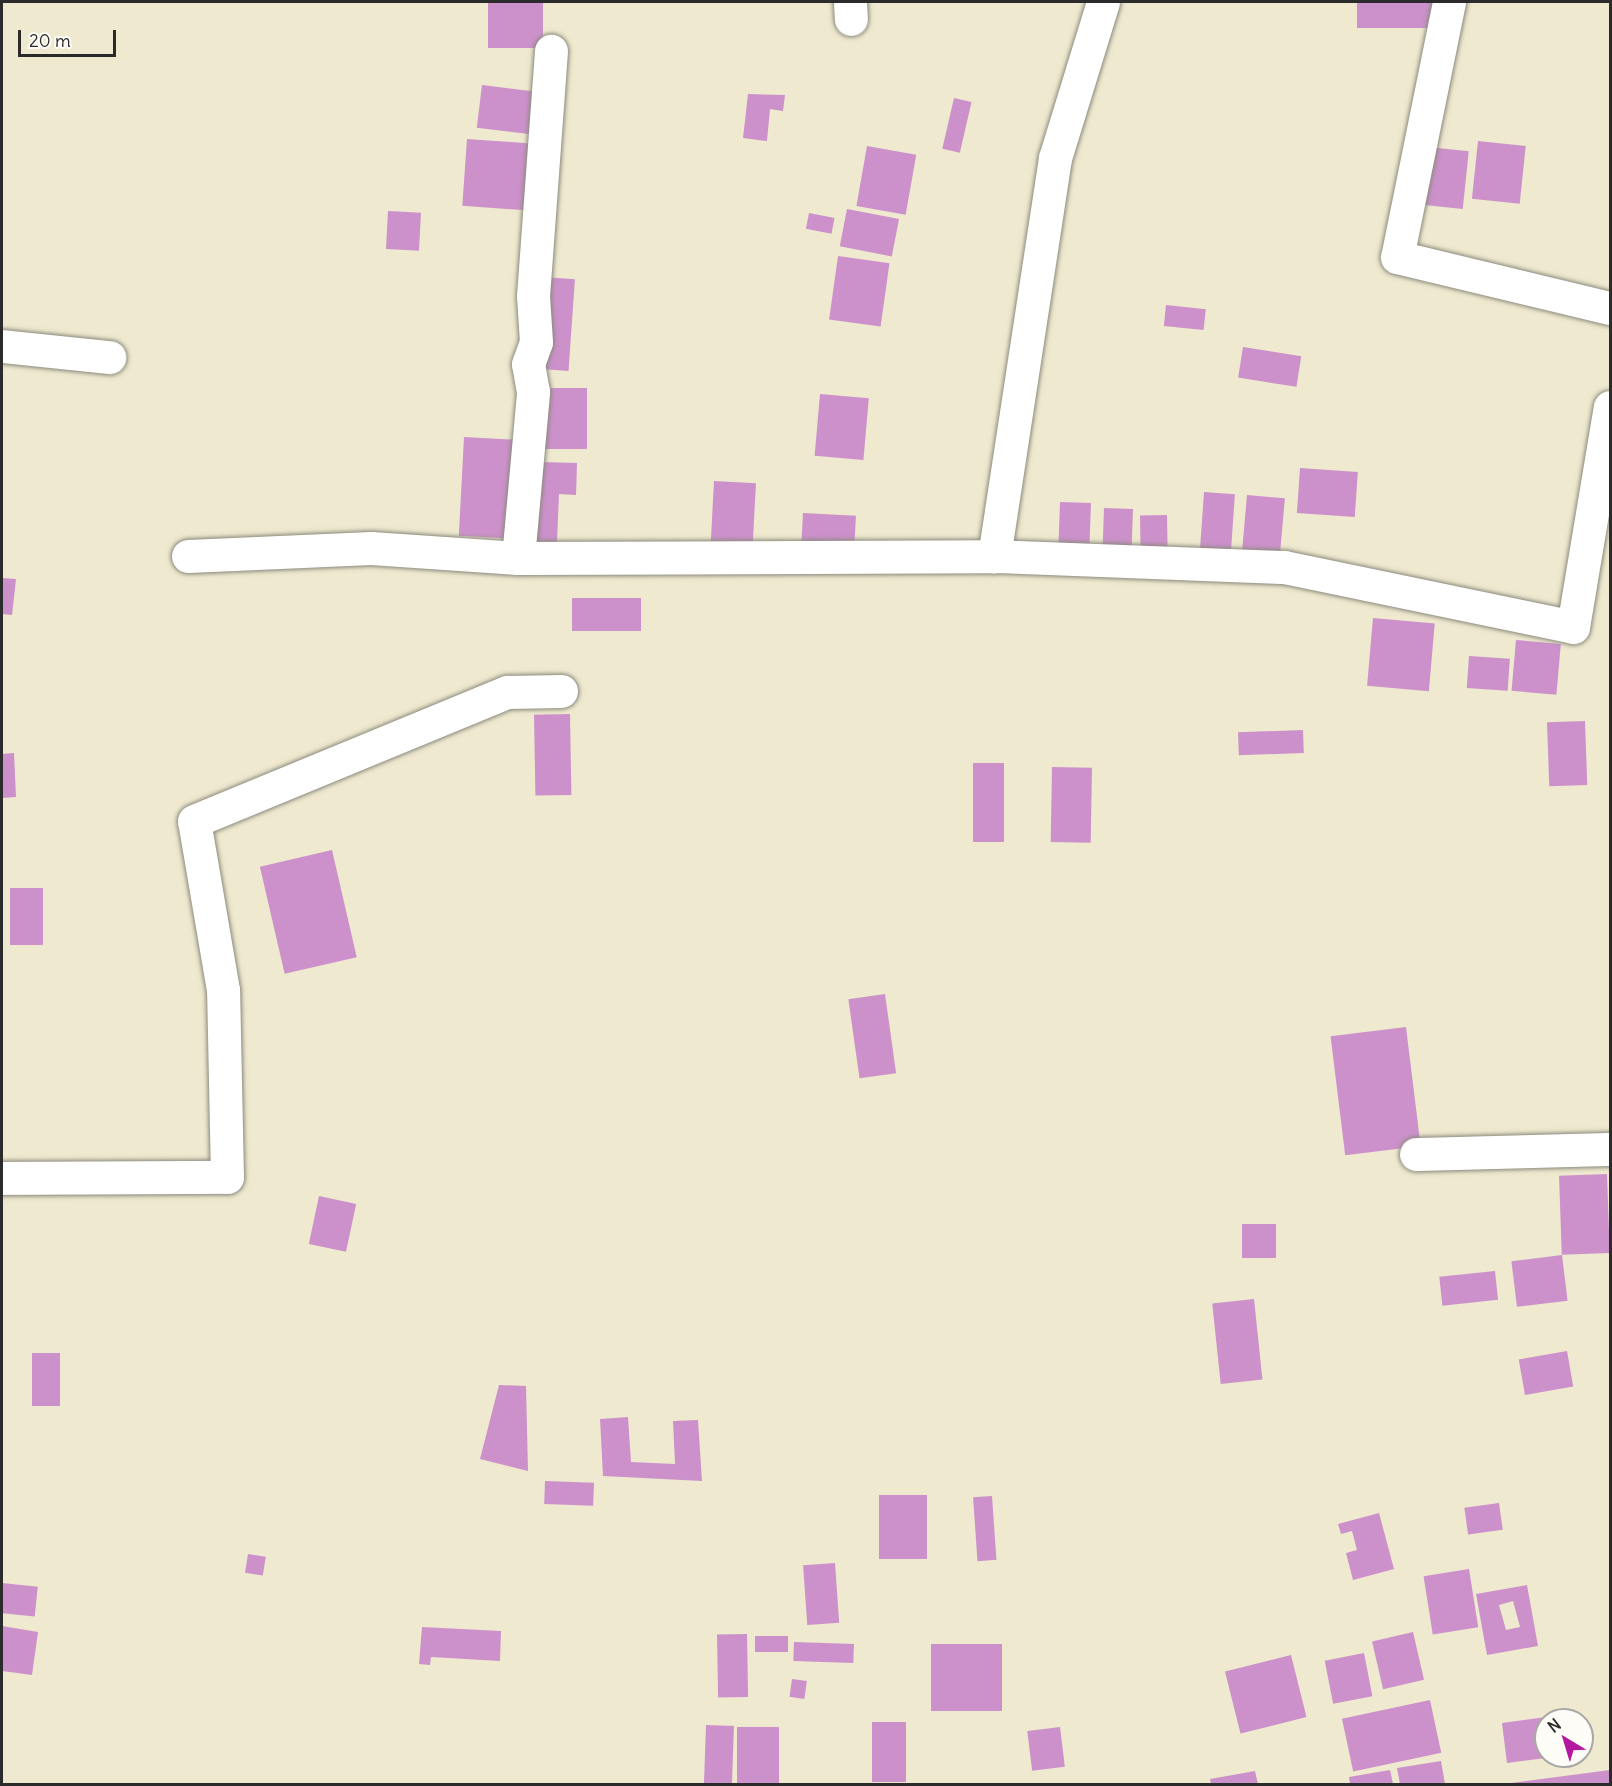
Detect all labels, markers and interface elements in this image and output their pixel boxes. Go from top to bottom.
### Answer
scale bar [21,18,118,56]
text: 20 m [29,29,71,52]
north arrow [1534,1708,1594,1768]
text: N [1544,1714,1565,1737]

